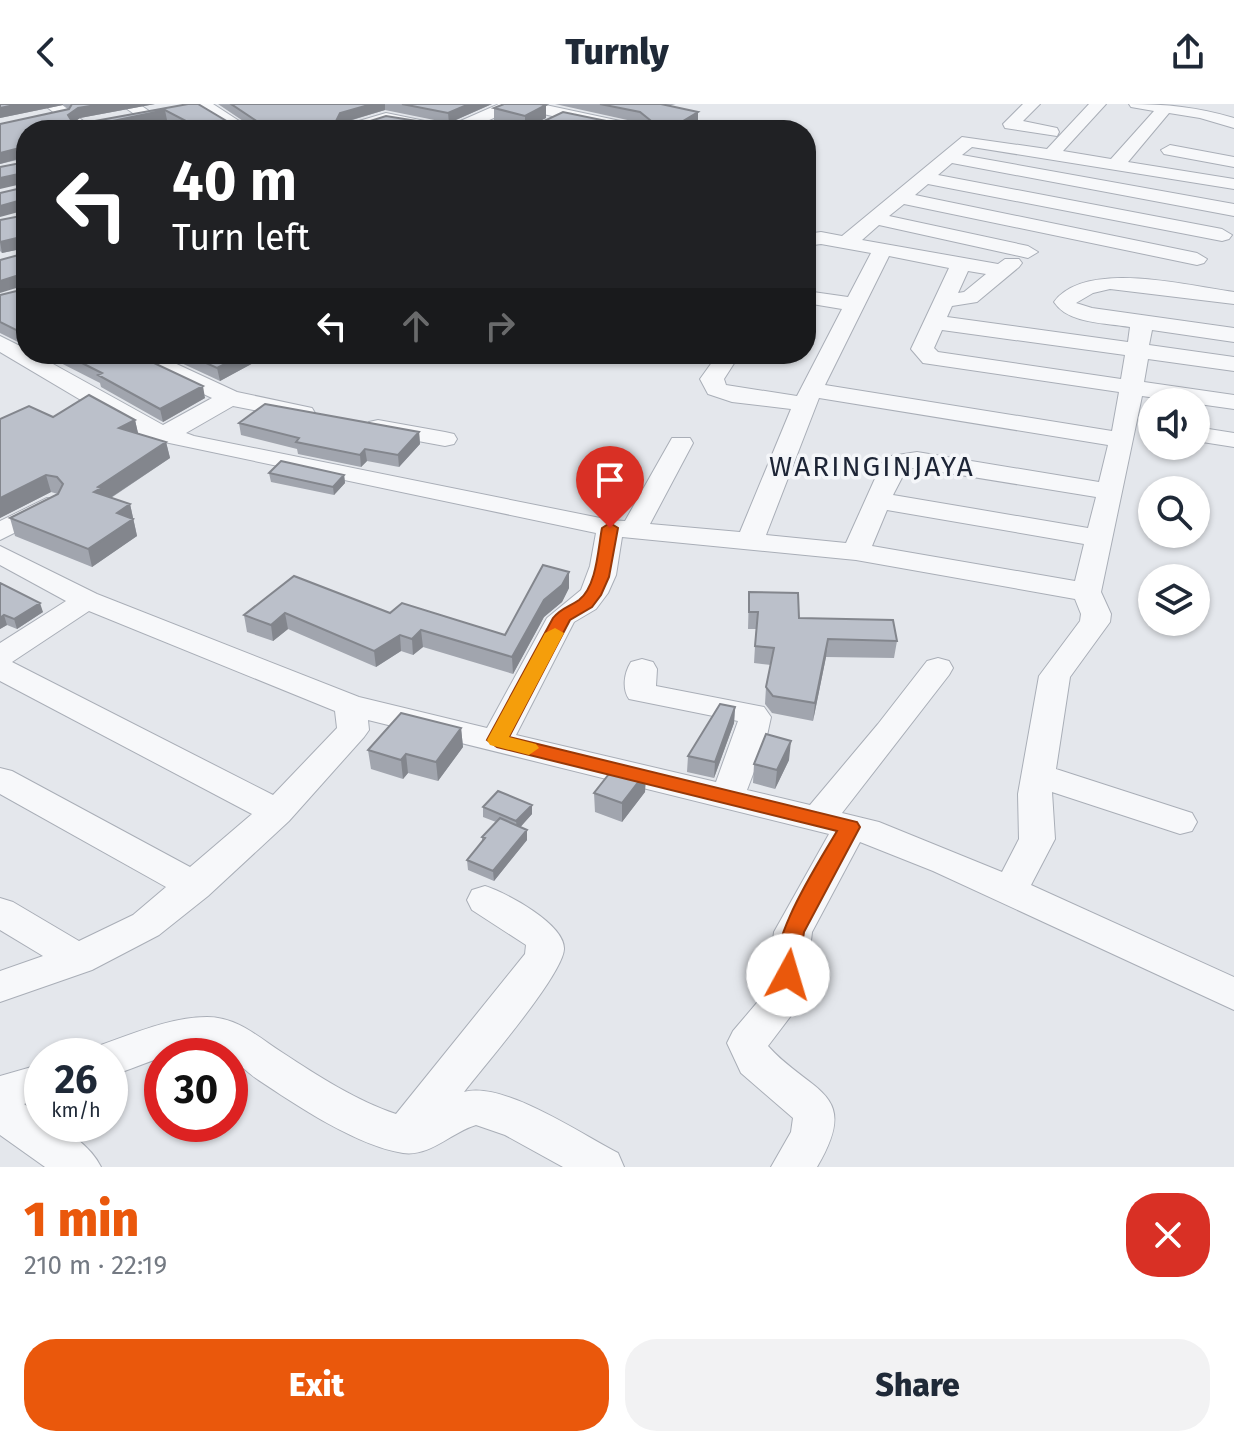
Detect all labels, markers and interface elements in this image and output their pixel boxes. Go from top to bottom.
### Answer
icon: back [24,30,68,74]
text: Turnly [565,30,669,74]
icon: share [1166,30,1210,74]
text: 40 m [172,148,297,215]
icon: left [40,152,144,256]
text: Turn left [172,216,310,260]
icon: left [310,304,354,348]
icon: ahead [394,304,438,348]
icon: right [478,304,522,348]
map controls [1138,388,1210,636]
button: sound [1138,388,1210,460]
pin [576,446,644,528]
district label: WARINGINJAYA [769,450,975,483]
icon: arrive [588,458,632,502]
button: search [1138,476,1210,548]
button: layers [1138,564,1210,636]
position arrow [746,933,830,1017]
speed limit sign: 30 [144,1038,248,1142]
text: 26 [54,1056,98,1104]
text: km/h [51,1098,101,1122]
text: 1 min [24,1191,139,1249]
button: close [1126,1193,1210,1277]
text: 210 m · 22:19 [24,1250,167,1281]
button: Exit [24,1339,609,1431]
button: Share [625,1339,1210,1431]

